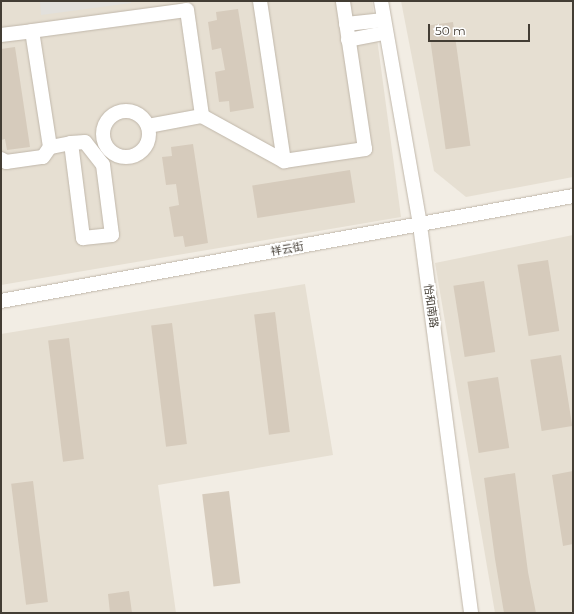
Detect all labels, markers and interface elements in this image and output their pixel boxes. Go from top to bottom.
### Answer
scale bar [430,16,532,42]
text: 50 m [435,23,466,38]
street label: 祥云街 [270,240,304,258]
street label: 怡和南路 [421,283,441,329]

